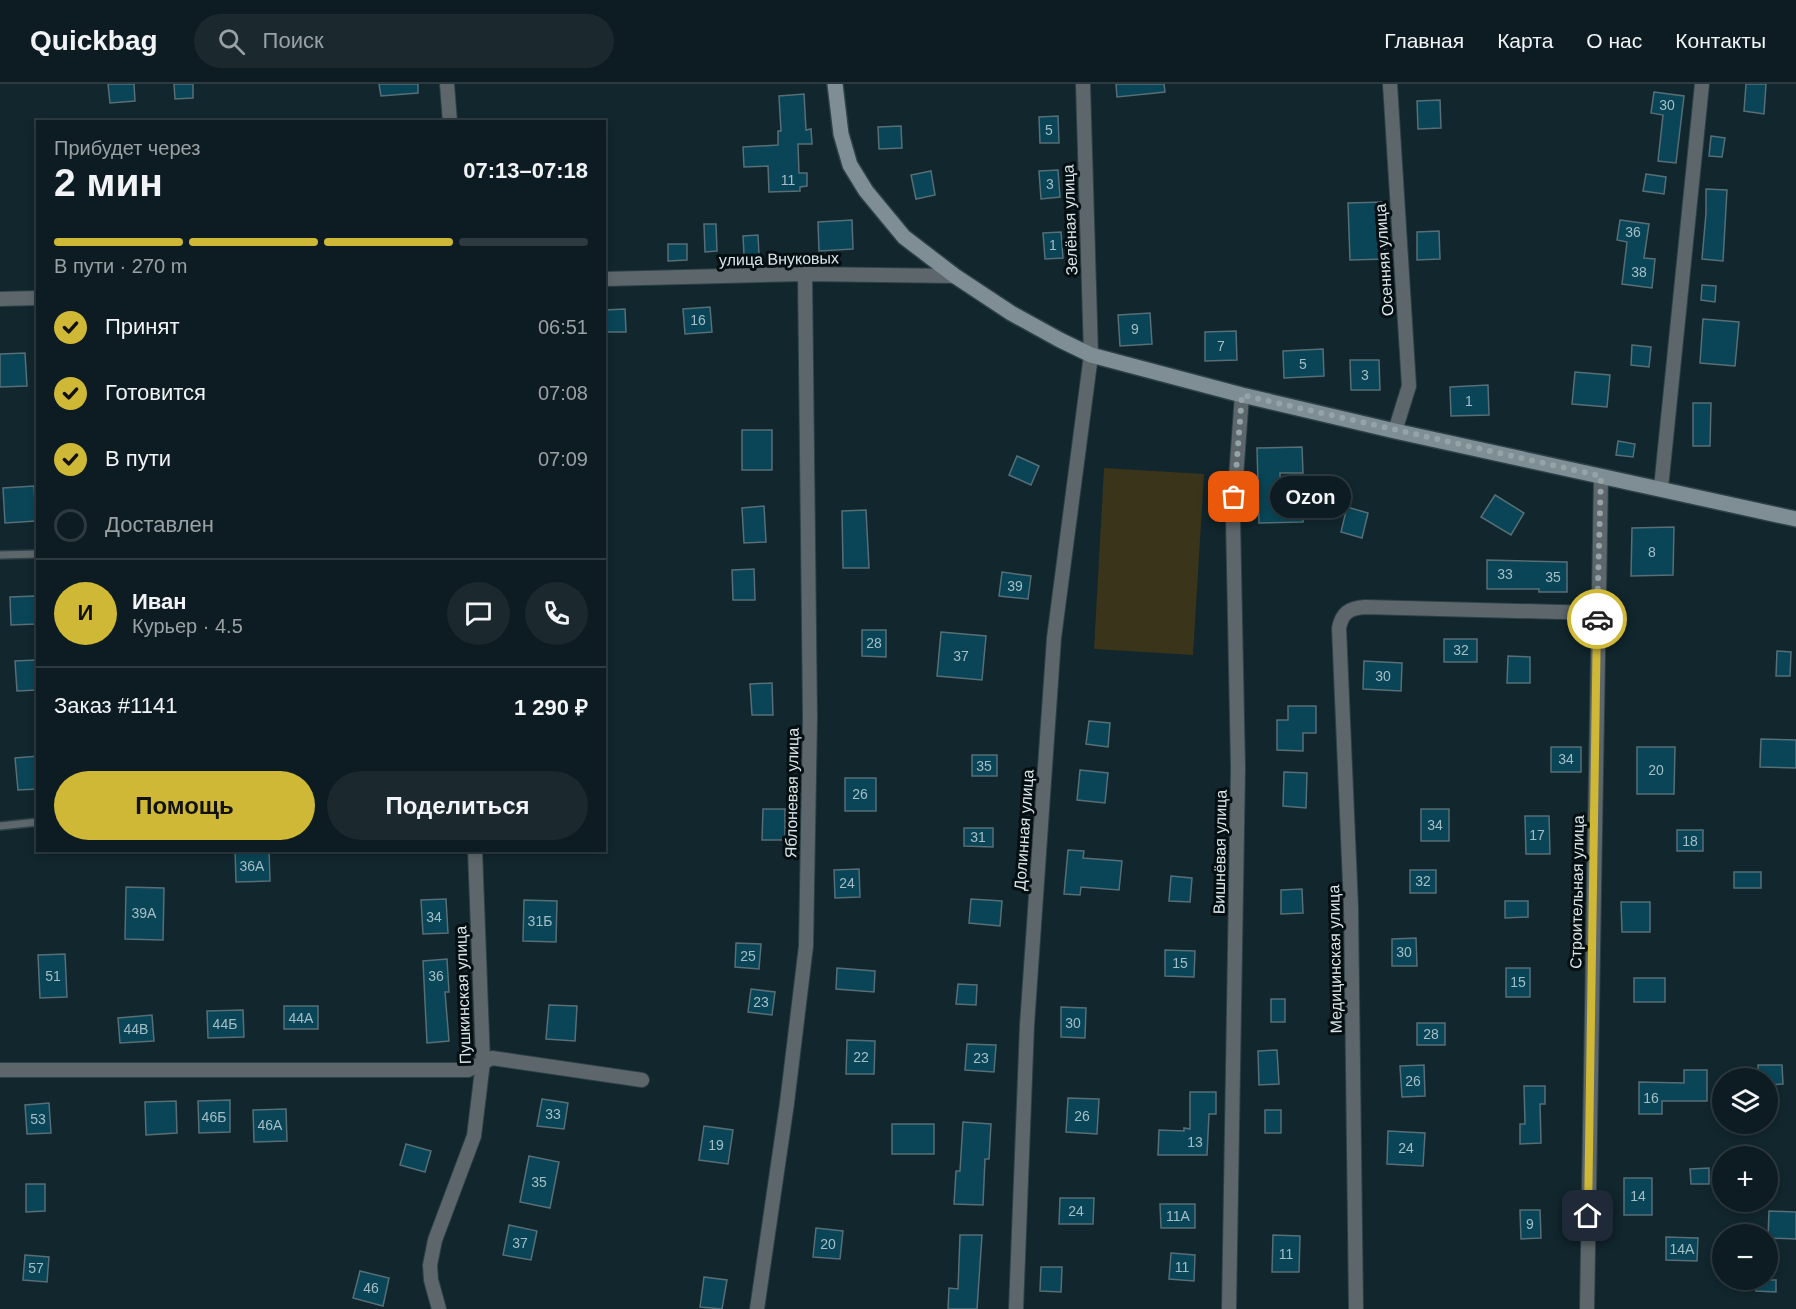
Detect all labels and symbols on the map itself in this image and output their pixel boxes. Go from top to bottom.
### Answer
house number: 30 [1659,97,1675,113]
house number: 5 [1045,122,1053,138]
street label: Зелёная улица [1060,164,1080,276]
house number: 11 [781,172,795,188]
house number: 3 [1046,176,1054,192]
street label: Осенняя улица [1372,203,1396,317]
house number: 36 [1625,224,1641,240]
house number: 1 [1049,237,1057,253]
street label: улица Внуковых [719,249,839,269]
house number: 38 [1631,264,1647,280]
house number: 16 [690,312,706,328]
house number: 9 [1131,321,1139,337]
house number: 7 [1217,338,1225,354]
house number: 5 [1299,356,1307,372]
house number: 3 [1361,367,1369,383]
house number: 1 [1465,393,1473,409]
pin [1208,471,1259,522]
callout: Ozon [1270,476,1351,518]
house number: 8 [1648,544,1656,560]
house number: 33 [1497,566,1513,582]
house number: 35 [1545,569,1561,585]
house number: 39 [1007,578,1023,594]
courier [1567,589,1627,649]
house number: 28 [866,635,882,651]
house number: 32 [1453,642,1469,658]
house number: 37 [953,648,969,664]
house number: 30 [1375,668,1391,684]
street label: Яблоневая улица [782,728,802,858]
house number: 34 [1558,751,1574,767]
house number: 35 [976,758,992,774]
house number: 20 [1648,762,1664,778]
street label: Долинная улица [1011,769,1037,891]
house number: 26 [852,786,868,802]
street label: Вишнёвая улица [1210,790,1230,914]
street label: Строительная улица [1567,815,1587,969]
house number: 34 [1427,817,1443,833]
house number: 17 [1529,827,1545,843]
house number: 31 [970,829,986,845]
house number: 18 [1682,833,1698,849]
house number: 36А [240,858,265,874]
house number: 32 [1415,873,1431,889]
house number: 24 [839,875,855,891]
street label: Медицинская улица [1325,884,1345,1033]
house number: 39А [132,905,157,921]
house number: 34 [426,909,442,925]
house number: 31Б [528,913,552,929]
street label: Пушкинская улица [452,925,474,1064]
house number: 30 [1396,944,1412,960]
house number: 25 [740,948,756,964]
house number: 15 [1172,955,1188,971]
house number: 51 [45,968,61,984]
house number: 36 [428,968,444,984]
house number: 15 [1510,974,1526,990]
house number: 23 [753,994,769,1010]
house number: 44А [289,1010,314,1026]
house number: 30 [1065,1015,1081,1031]
house number: 44Б [213,1016,237,1032]
house number: 44В [124,1021,148,1037]
house number: 28 [1423,1026,1439,1042]
house number: 22 [853,1049,869,1065]
house number: 23 [973,1050,989,1066]
house number: 26 [1405,1073,1421,1089]
house number: 16 [1643,1090,1659,1106]
house number: 33 [545,1106,561,1122]
house number: 26 [1074,1108,1090,1124]
house number: 46Б [202,1109,226,1125]
house number: 53 [30,1111,46,1127]
house number: 46А [258,1117,283,1133]
house number: 13 [1187,1134,1203,1150]
house number: 19 [708,1137,724,1153]
house number: 24 [1398,1140,1414,1156]
house number: 35 [531,1174,547,1190]
house number: 14 [1630,1188,1646,1204]
pin [1562,1190,1613,1241]
house number: 24 [1068,1203,1084,1219]
house number: 11А [1166,1208,1191,1224]
house number: 9 [1526,1216,1534,1232]
house number: 37 [512,1235,528,1251]
house number: 20 [820,1236,836,1252]
house number: 14А [1670,1241,1695,1257]
house number: 11 [1279,1246,1293,1262]
house number: 11 [1175,1259,1189,1275]
house number: 57 [28,1260,44,1276]
house number: 46 [363,1280,379,1296]

